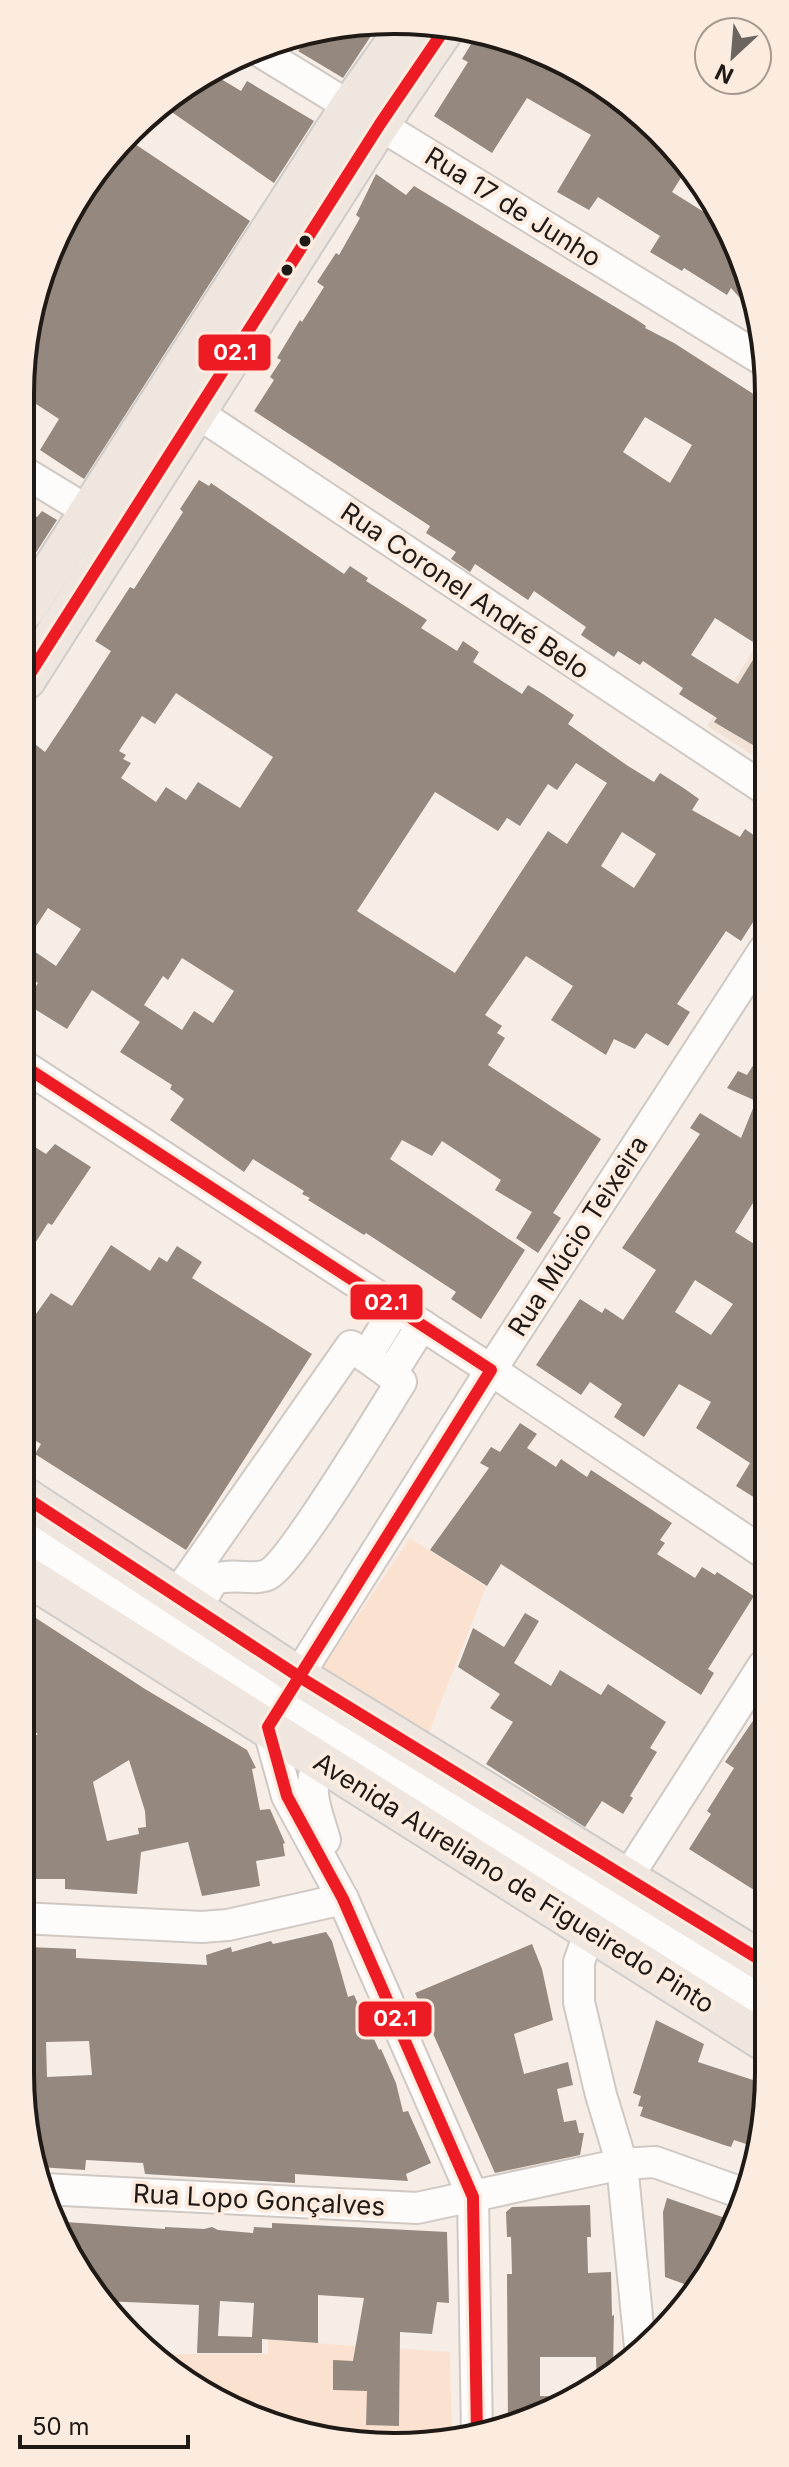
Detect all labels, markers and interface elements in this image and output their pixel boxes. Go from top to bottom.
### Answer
north arrow [693,16,773,96]
text: N [711,59,737,89]
street label: Rua 17 de Junho [420,140,607,273]
unlabelled marker [297,233,313,249]
unlabelled marker [279,262,295,278]
line badge: 02.1 [197,333,272,372]
text: 02.1 [213,339,257,365]
street label: Rua Coronel André Belo [335,496,595,685]
street label: Rua Múcio Teixeira [501,1130,654,1342]
line badge: 02.1 [349,1283,424,1321]
text: 02.1 [364,1289,408,1315]
street label: Avenida Aureliano de Figueiredo Pinto [308,1746,720,2019]
line badge: 02.1 [357,2000,433,2038]
text: 02.1 [373,2005,417,2031]
street label: Rua Lopo Gonçalves [132,2177,386,2222]
scale bar [20,2399,188,2449]
text: 50 m [32,2412,90,2441]

